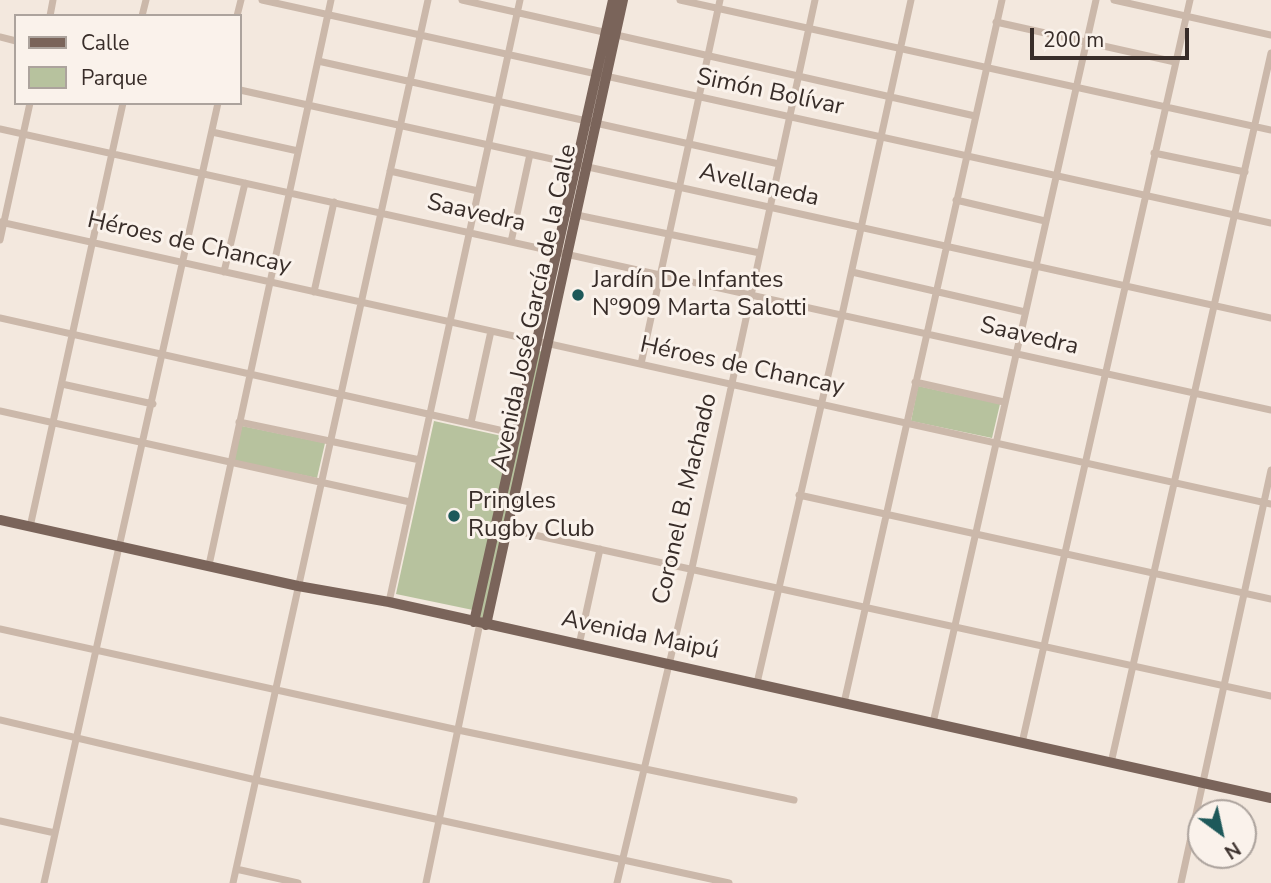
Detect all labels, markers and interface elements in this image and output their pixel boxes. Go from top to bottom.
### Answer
legend [14,14,242,105]
scale bar [1033,14,1192,58]
text: 200 m [1043,26,1104,54]
text: Calle [81,29,129,57]
street label: Simón Bolívar [694,63,846,123]
text: Parque [81,64,148,92]
street label: Avenida José García de la Calle [486,142,584,474]
street label: Avellaneda [696,158,822,214]
street label: Saavedra [424,189,528,239]
street label: Héroes de Chancay [84,207,294,281]
place label: Jardín De Infantes Nº909 Marta Salotti [592,267,807,323]
marker: Jardín De Infantes Nº909 Marta Salotti [570,287,586,303]
street label: Saavedra [977,312,1081,362]
street label: Héroes de Chancay [637,331,847,403]
street label: Coronel B. Machado [648,391,724,607]
place label: Pringles Rugby Club [468,488,595,544]
marker: Pringles Rugby Club [446,508,462,524]
street label: Avenida Maipú [559,605,721,667]
north arrow [1187,799,1257,869]
text: N [1219,835,1245,865]

